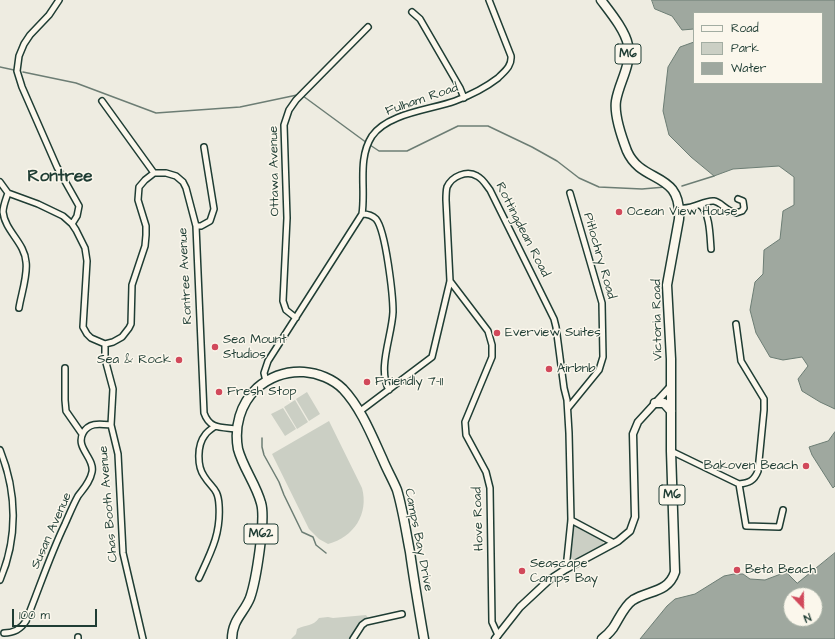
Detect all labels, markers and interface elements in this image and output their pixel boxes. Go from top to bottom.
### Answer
legend [693,12,823,84]
text: Road [731,20,759,37]
text: Park [731,40,759,57]
road number: M6 [615,44,641,64]
text: Water [731,60,766,77]
street label: Fulham Road [384,80,460,120]
street label: Ottawa Avenue [266,126,284,216]
district label: Rontree [28,167,92,187]
street label: Rottingdean Road [491,180,553,280]
place label: Ocean View House [627,204,738,220]
marker: Ocean View House [614,207,624,217]
street label: Pitlochry Road [579,211,619,301]
street label: Rontree Avenue [176,227,196,325]
street label: Victoria Road [649,279,667,361]
place label: Everview Suites [505,325,601,341]
marker: Everview Suites [492,328,502,338]
place label: Sea Mount Studios [223,332,287,363]
marker: Sea Mount Studios [210,342,220,352]
place label: Sea & Rock [97,352,171,368]
marker: Sea & Rock [174,355,184,365]
place label: Airbnb [557,361,596,377]
marker: Airbnb [544,364,554,374]
place label: Friendly 7-11 [375,374,443,390]
marker: Friendly 7-11 [362,377,372,387]
place label: Fresh Stop [227,384,297,400]
marker: Fresh Stop [214,387,224,397]
street label: Chas Booth Avenue [96,445,122,563]
place label: Bakoven Beach [704,458,798,474]
marker: Bakoven Beach [801,461,811,471]
road number: M6 [659,485,685,505]
street label: Camps Bay Drive [400,487,436,593]
street label: Hove Road [470,487,488,551]
street label: Susan Avenue [28,490,76,572]
road number: M62 [244,524,278,544]
place label: Seascape Camps Bay [530,556,598,587]
place label: Beta Beach [745,562,816,578]
marker: Beta Beach [732,565,742,575]
marker: Seascape Camps Bay [517,566,527,576]
north arrow [783,587,823,627]
scale bar [14,601,99,627]
text: 100 m [19,607,50,624]
text: N [801,609,813,626]

